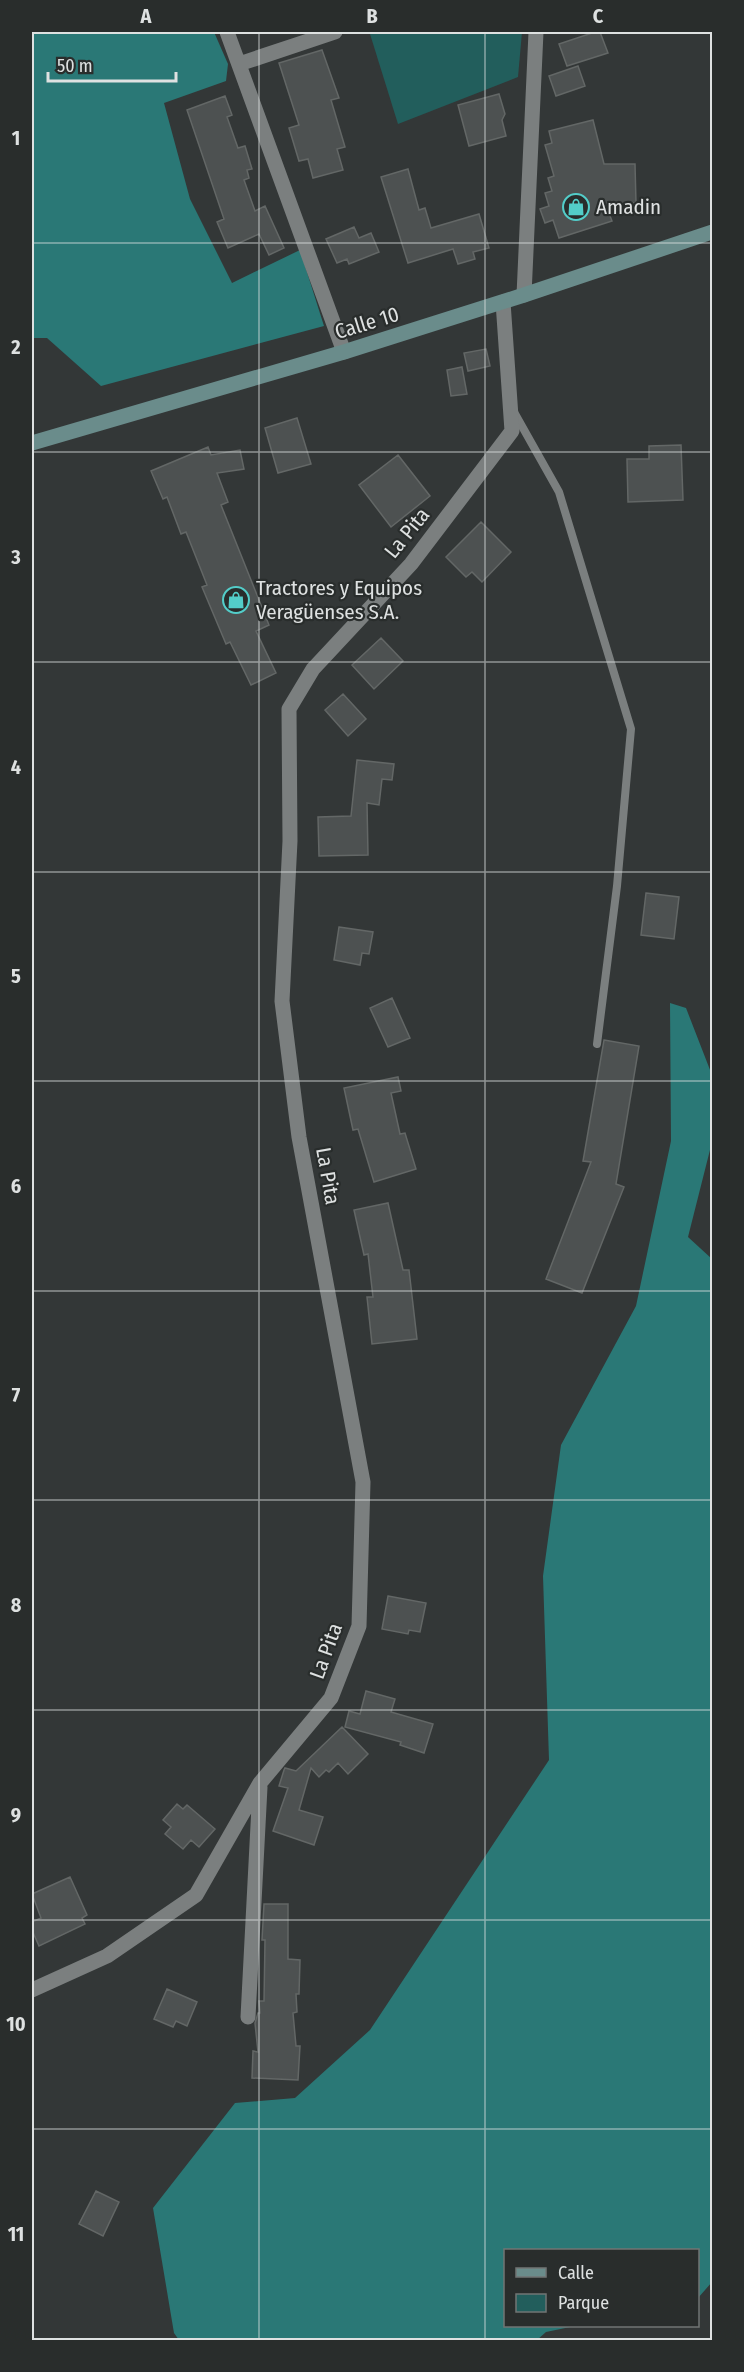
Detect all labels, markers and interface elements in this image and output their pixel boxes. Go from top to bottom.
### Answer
text: A [140,4,153,28]
text: B [366,4,378,28]
text: C [593,4,604,28]
scale bar [48,45,176,83]
text: 50 m [57,55,93,77]
text: 1 [12,126,20,150]
shop icon: Amadin [561,192,591,222]
place label: Amadin [596,194,661,220]
street label: Calle 10 [332,301,402,345]
text: 2 [10,335,21,359]
street label: La Pita [379,502,435,564]
text: 3 [10,545,21,569]
place label: Tractores y Equipos Veragüenses S.A. [256,575,422,625]
shop icon: Tractores y Equipos Veragüenses S.A. [221,585,251,615]
text: 4 [11,755,21,779]
text: 5 [11,964,21,988]
street label: La Pita [310,1145,346,1207]
text: 6 [11,1174,21,1198]
text: 7 [12,1383,21,1407]
text: 8 [11,1593,22,1617]
street label: La Pita [304,1619,348,1683]
text: 9 [11,1803,21,1827]
text: 10 [6,2012,26,2036]
text: 11 [8,2222,24,2246]
legend [504,2249,699,2327]
text: Calle [558,2262,594,2284]
text: Parque [558,2292,609,2314]

